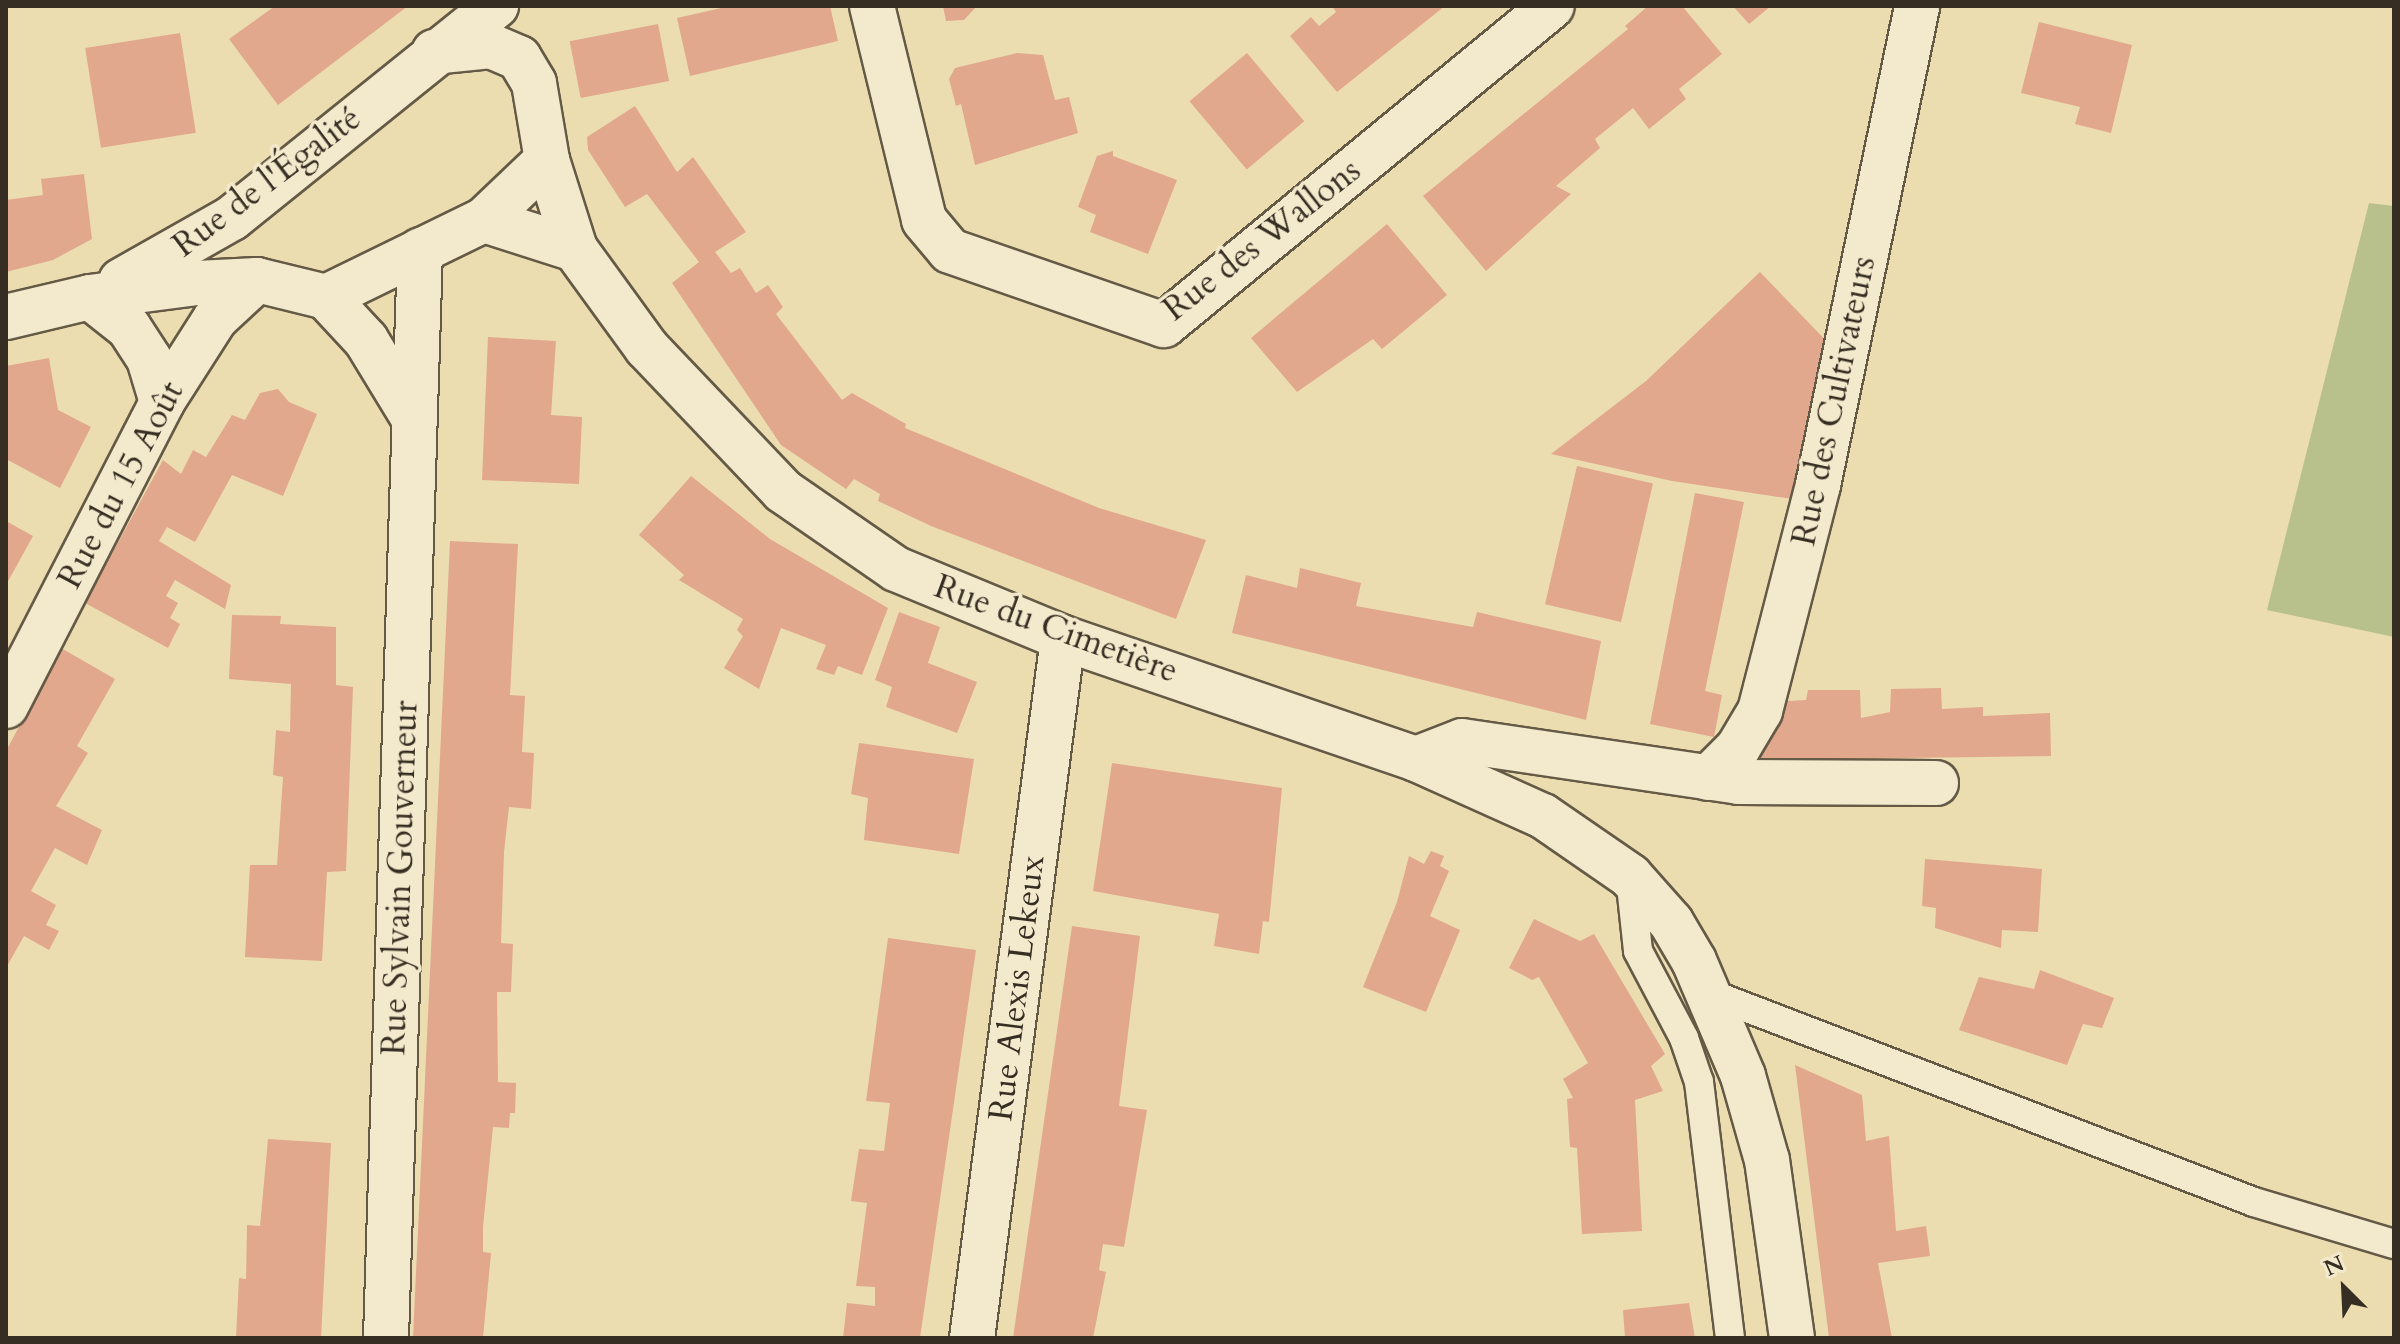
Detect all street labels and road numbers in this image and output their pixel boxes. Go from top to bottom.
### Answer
street label: Rue de l'Égalité [165,98,369,266]
street label: Rue des Wallons [1155,150,1369,330]
street label: Rue des Cultivateurs [1783,253,1885,549]
street label: Rue du 15 Août [49,375,193,595]
street label: Rue du Cimetière [929,566,1183,692]
street label: Rue Sylvain Gouverneur [373,700,427,1056]
street label: Rue Alexis Lekeux [980,853,1054,1123]

